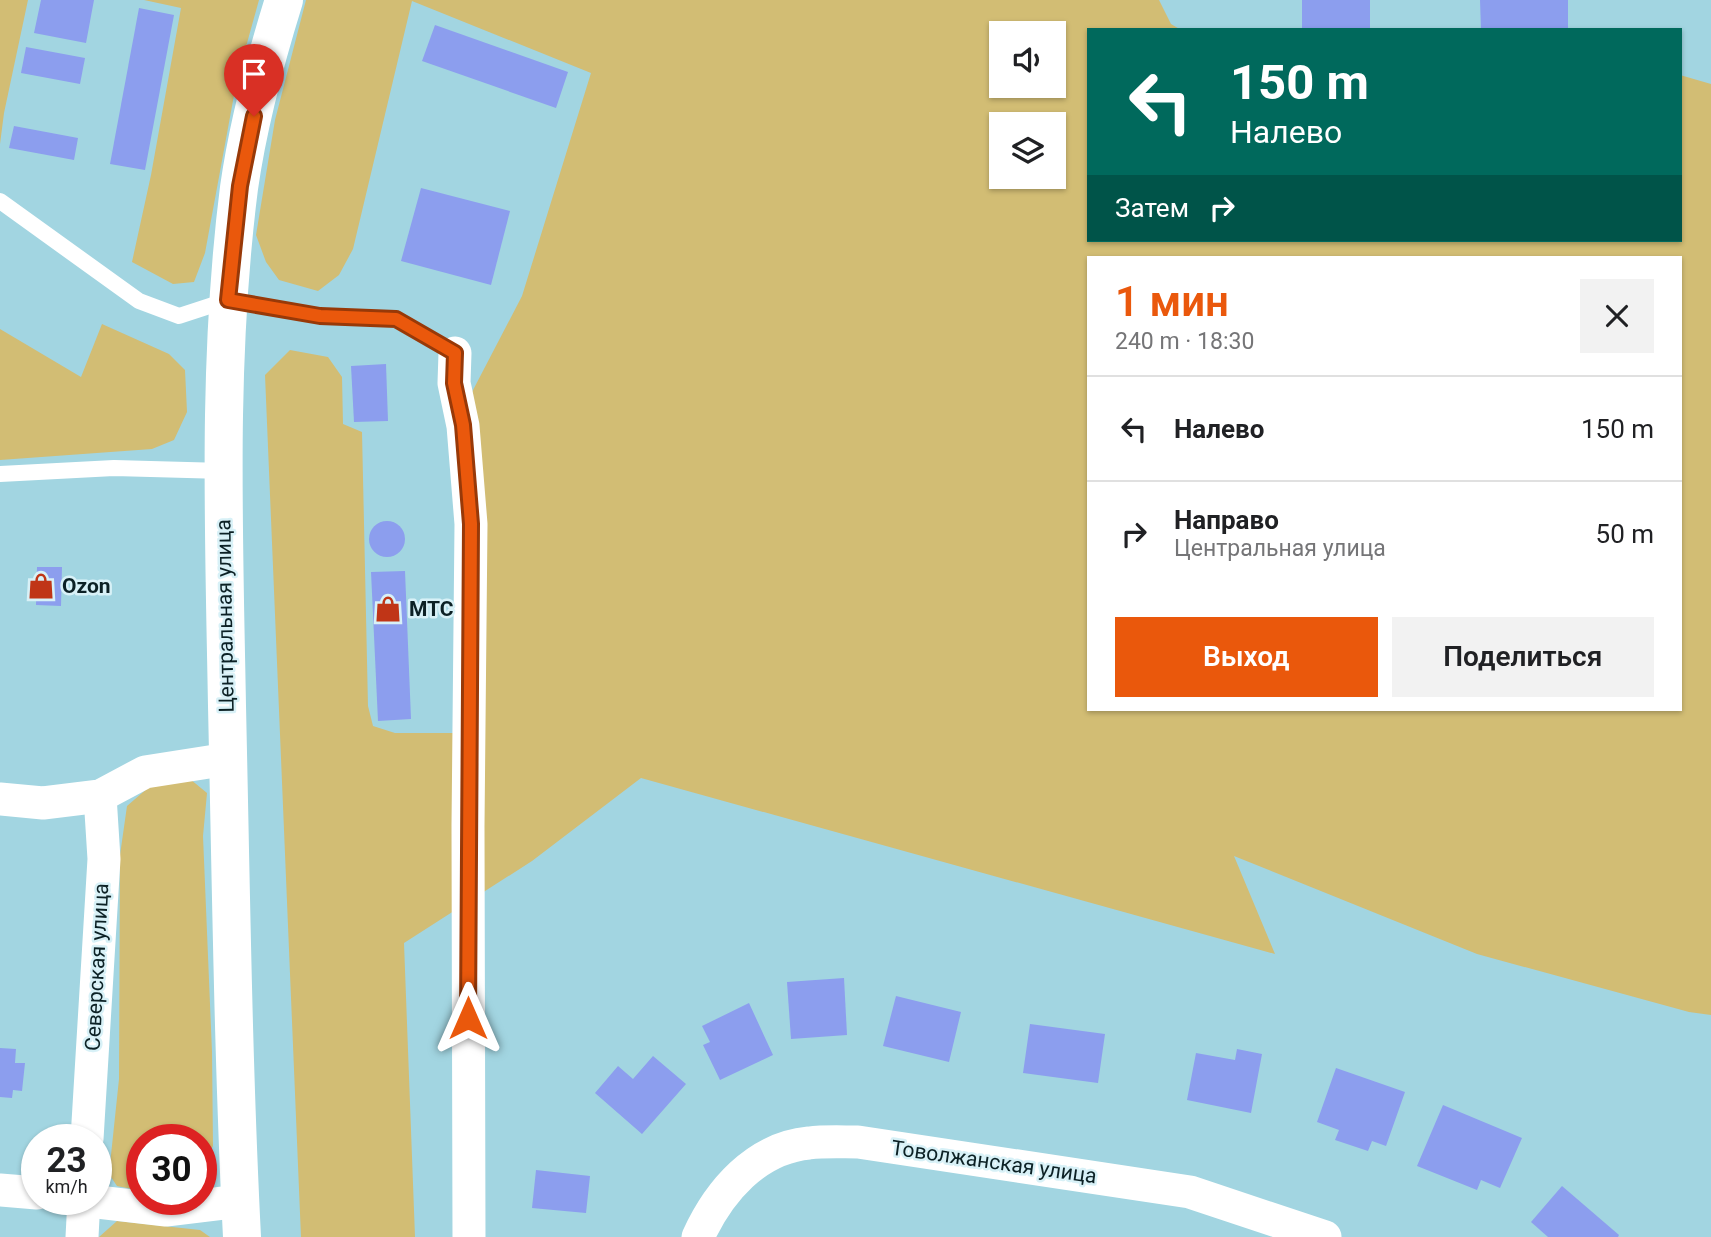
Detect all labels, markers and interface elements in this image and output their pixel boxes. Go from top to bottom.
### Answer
map controls [989,21,1066,189]
button: sound [989,21,1066,98]
pin [224,44,284,116]
text: 150 m [1230,54,1369,111]
icon: arrive [235,55,273,93]
icon: left [1115,56,1206,147]
button: layers [989,112,1066,189]
text: Налево [1230,113,1342,151]
icon: right [1203,189,1241,227]
text: Затем [1115,193,1189,223]
text: 1 мин [1115,277,1229,326]
button: close [1580,279,1654,353]
text: 240 m · 18:30 [1115,328,1254,355]
icon: left [1115,410,1153,448]
text: Налево [1174,414,1264,444]
text: 150 m [1581,414,1654,444]
text: Направо [1174,505,1279,535]
icon: right [1115,515,1153,553]
street label: Центральная улица [211,519,239,713]
text: 50 m [1596,519,1654,549]
text: Центральная улица [1174,535,1386,562]
shop icon: Ozon [26,571,56,601]
place label: Ozon [62,574,111,598]
shop icon: МТС [373,594,403,624]
place label: МТС [409,597,454,621]
button: Выход [1115,617,1378,697]
button: Поделиться [1392,617,1654,697]
street label: Северская улица [81,883,113,1051]
position arrow [431,981,505,1055]
speed limit sign: 30 [126,1124,217,1215]
street label: Товолжанская улица [890,1136,1098,1188]
text: 23 [46,1140,87,1181]
text: km/h [45,1176,88,1197]

